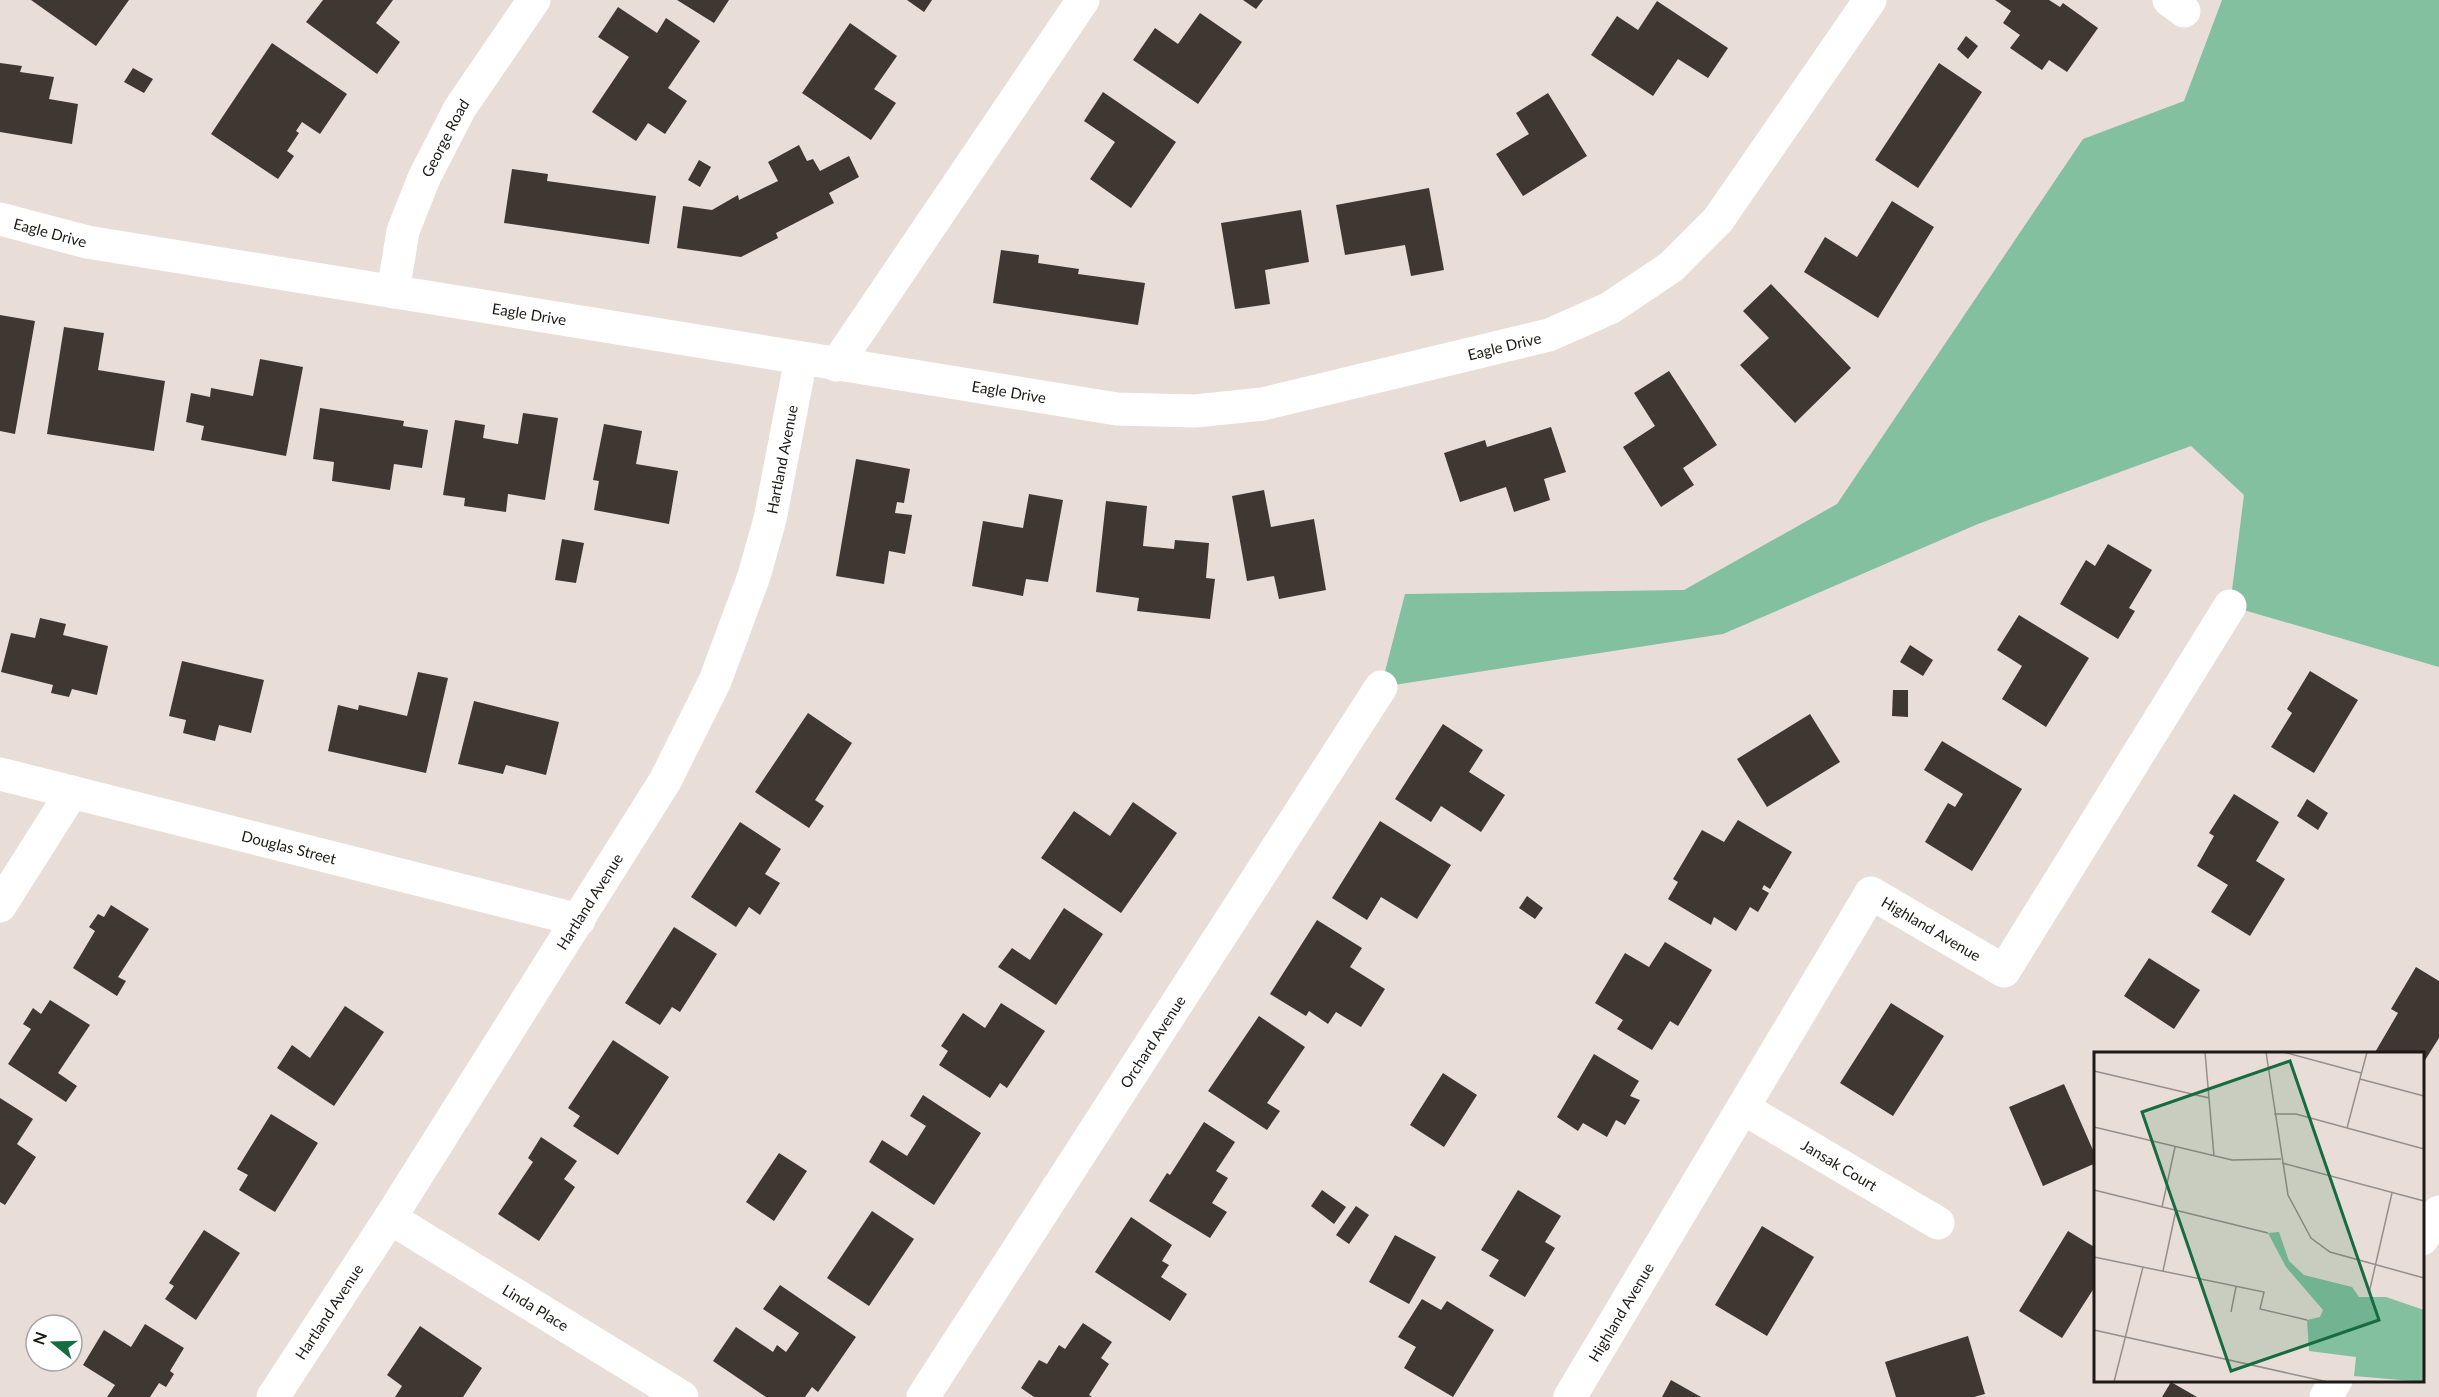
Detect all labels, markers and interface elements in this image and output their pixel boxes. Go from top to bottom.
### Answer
street label: George Road [417,95,473,180]
street label: Eagle Drive [12,214,89,251]
street label: Eagle Drive [491,299,568,329]
street label: Eagle Drive [1466,328,1543,363]
street label: Eagle Drive [971,377,1047,406]
street label: Hartland Avenue [762,403,801,515]
street label: Douglas Street [240,826,339,868]
street label: Hartland Avenue [552,850,626,953]
street label: Highland Avenue [1879,892,1984,965]
street label: Orchard Avenue [1116,992,1189,1091]
inset map [2094,1052,2424,1382]
street label: Jansak Court [1798,1136,1881,1195]
street label: Highland Avenue [1584,1259,1657,1365]
street label: Hartland Avenue [291,1260,367,1363]
street label: Linda Place [499,1280,572,1335]
north arrow [24,1313,84,1373]
text: N [28,1329,50,1347]

